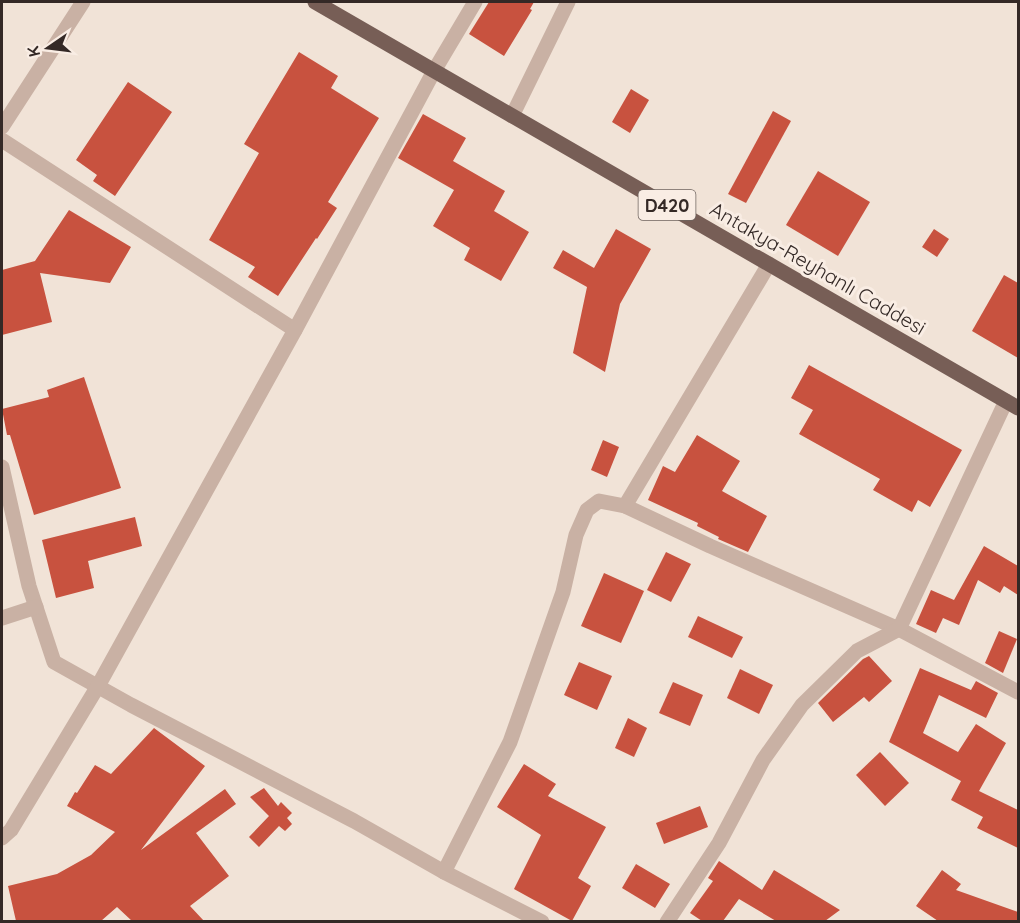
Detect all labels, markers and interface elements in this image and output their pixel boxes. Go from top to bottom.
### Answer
north arrow [18,18,78,78]
text: K [22,44,44,59]
road number: D420 [638,190,696,220]
street label: Antakya-Reyhanlı Caddesi [706,196,930,340]

